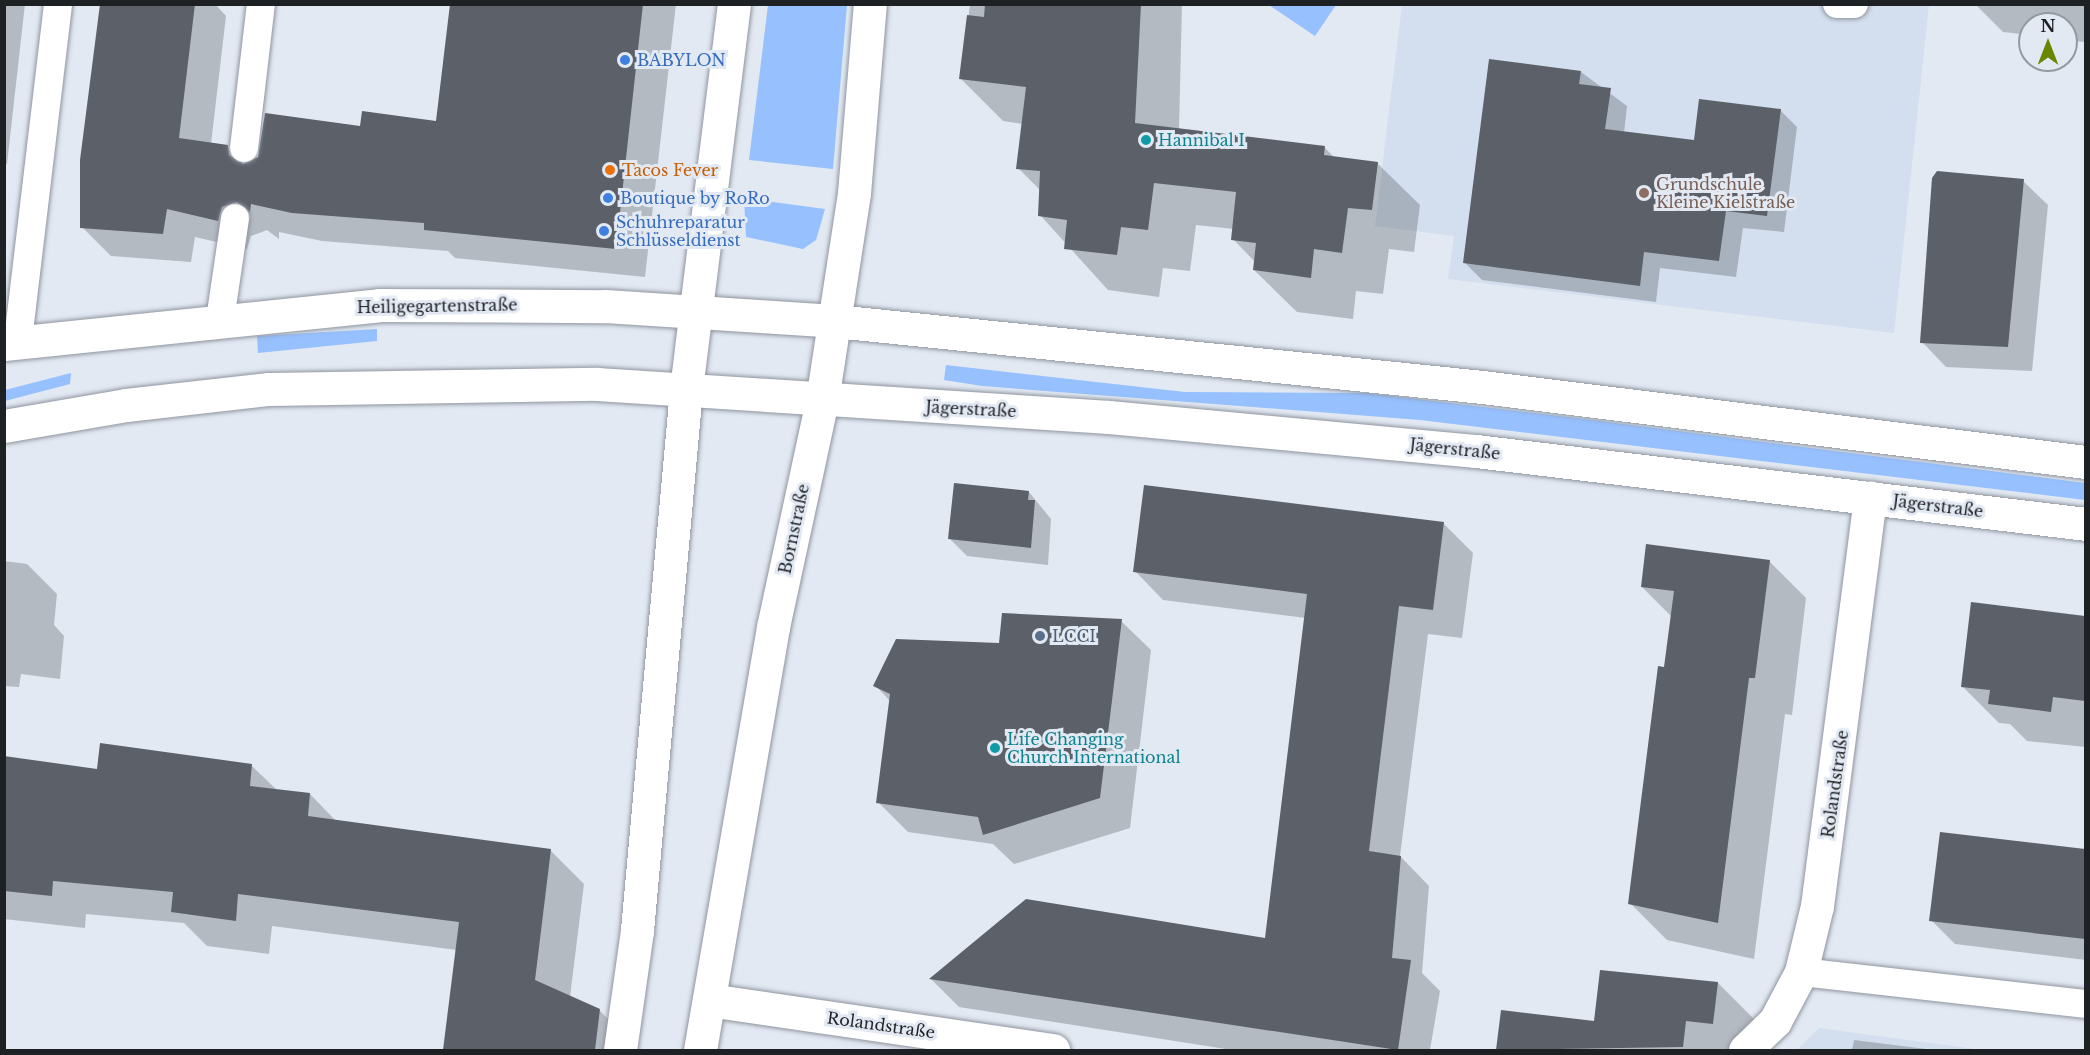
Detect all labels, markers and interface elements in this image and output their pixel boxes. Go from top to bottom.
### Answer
north arrow [2018,12,2078,72]
text: N [2040,16,2056,36]
place label: BABYLON [637,50,726,70]
marker: BABYLON [618,53,632,67]
place label: Hannibal I [1158,130,1245,150]
marker: Hannibal I [1139,133,1153,147]
place label: Tacos Fever [622,160,718,180]
marker: Tacos Fever [603,163,617,177]
place label: Grundschule Kleine Kielstraße [1656,174,1795,212]
marker: Grundschule Kleine Kielstraße [1637,186,1651,200]
place label: Boutique by RoRo [620,188,770,208]
marker: Boutique by RoRo [601,191,615,205]
place label: Schuhreparatur Schlüsseldienst [616,212,745,250]
marker: Schuhreparatur Schlüsseldienst [597,224,611,238]
street label: Heiligegartenstraße [357,295,517,317]
street label: Jägerstraße [925,397,1017,421]
street label: Jägerstraße [1409,435,1501,463]
street label: Bornstraße [775,482,813,576]
street label: Jägerstraße [1892,491,1984,521]
place label: LCCI [1052,626,1096,646]
marker: LCCI [1033,629,1047,643]
place label: Life Changing Church International [1007,729,1181,767]
street label: Rolandstraße [1818,729,1852,839]
marker: Life Changing Church International [988,741,1002,755]
street label: Rolandstraße [826,1008,936,1042]

